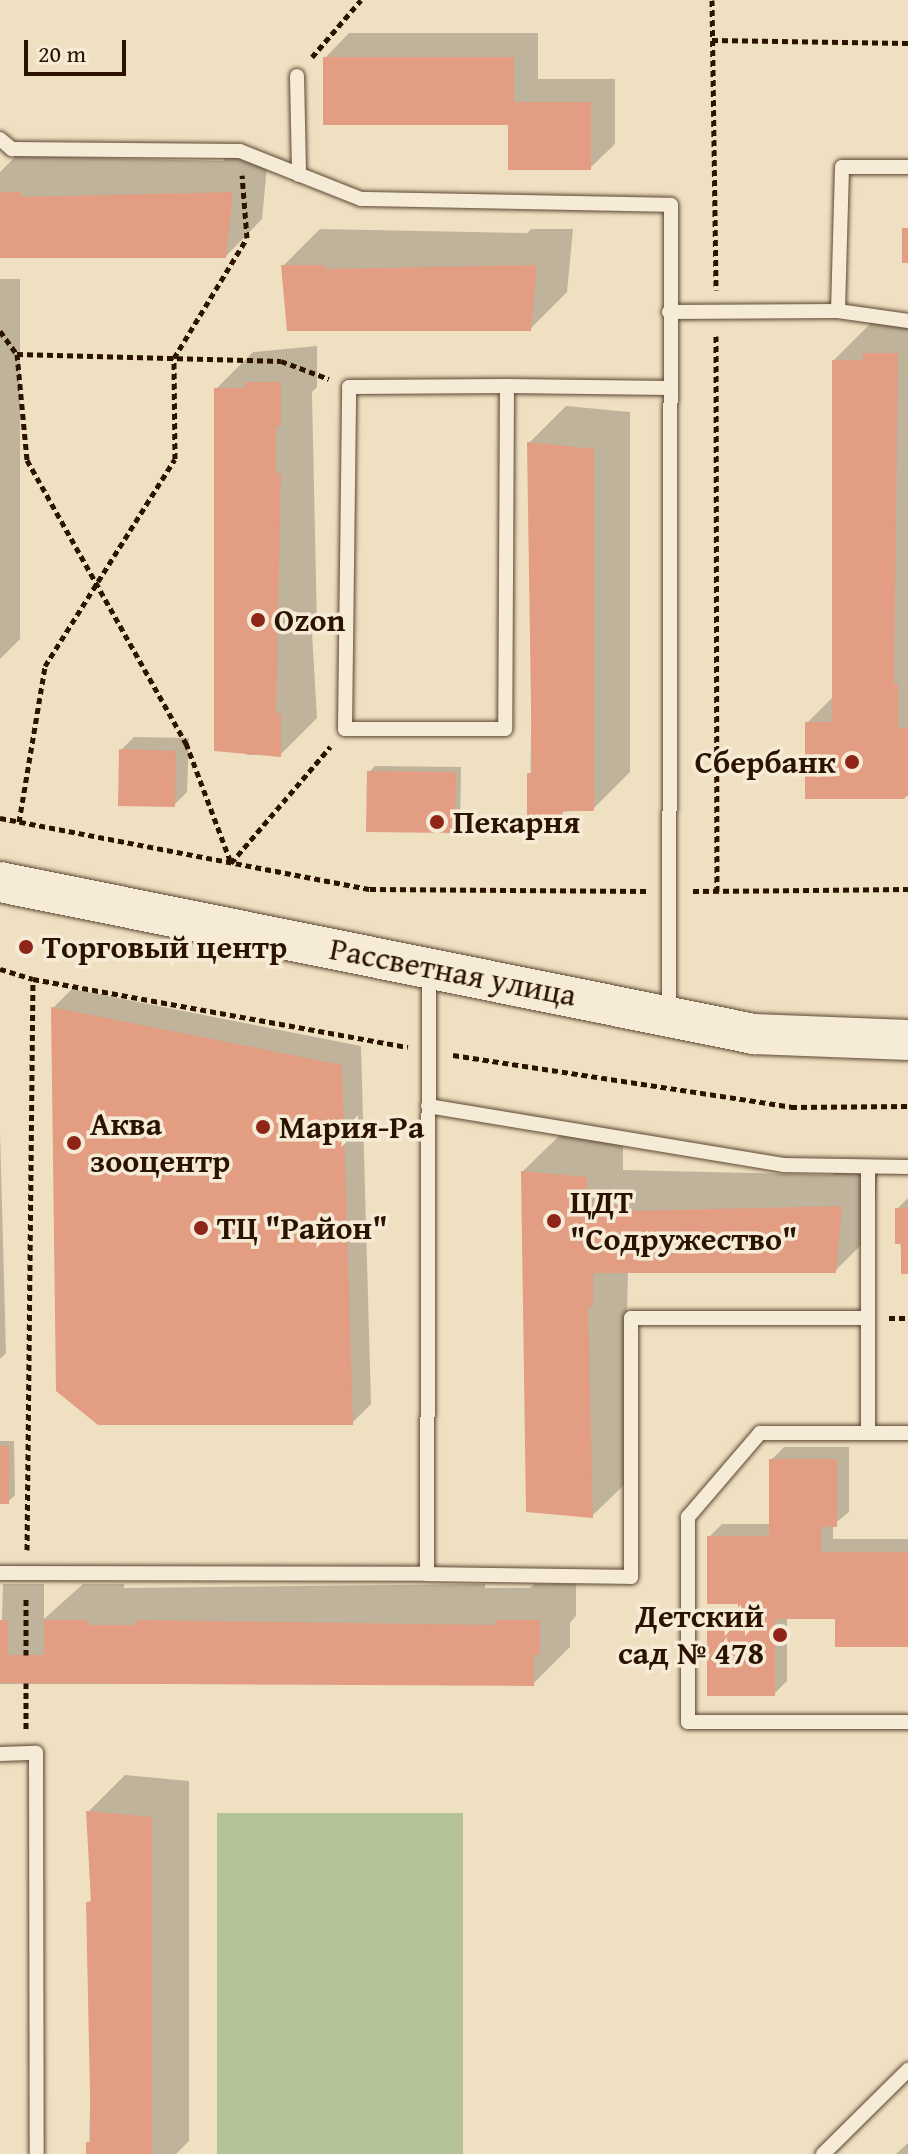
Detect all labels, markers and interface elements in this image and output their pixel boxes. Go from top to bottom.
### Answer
scale bar [28,24,130,74]
text: 20 m [38,36,86,71]
place label: Ozon [274,601,345,639]
marker: Ozon [249,611,267,629]
place label: Сбербанк [695,743,836,781]
marker: Сбербанк [843,753,861,771]
place label: Пекарня [453,803,580,841]
marker: Пекарня [428,813,446,831]
place label: Торговый центр [42,928,287,966]
street label: Рассветная улица [326,929,580,1015]
marker: Торговый центр [17,938,35,956]
place label: Аква зооцентр [90,1106,230,1181]
place label: Мария-Ра [279,1108,424,1146]
marker: Мария-Ра [254,1118,272,1136]
marker: Аква зооцентр [65,1134,83,1152]
place label: ЦДТ "Содружество" [570,1184,798,1259]
place label: ТЦ "Район" [217,1209,388,1247]
marker: ЦДТ "Содружество" [545,1212,563,1230]
marker: ТЦ "Район" [192,1219,210,1237]
place label: Детский сад № 478 [618,1598,764,1673]
marker: Детский сад № 478 [771,1626,789,1644]

